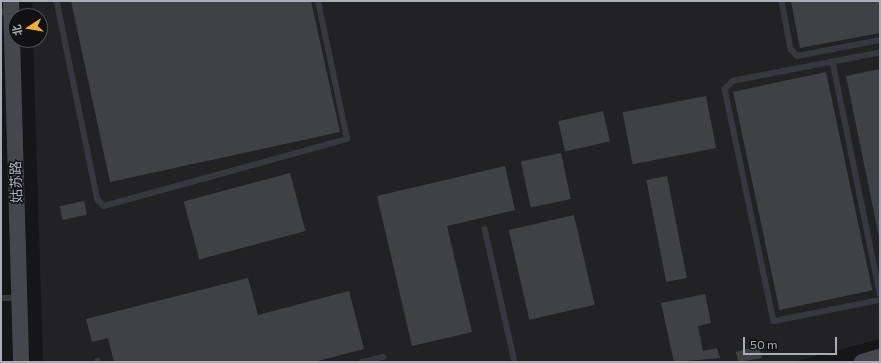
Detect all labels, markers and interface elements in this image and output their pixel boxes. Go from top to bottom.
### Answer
north arrow [8,8,48,48]
text: 北 [9,24,24,37]
street label: 姑苏路 [7,161,25,203]
scale bar [745,329,839,355]
text: 50 m [750,337,778,351]

